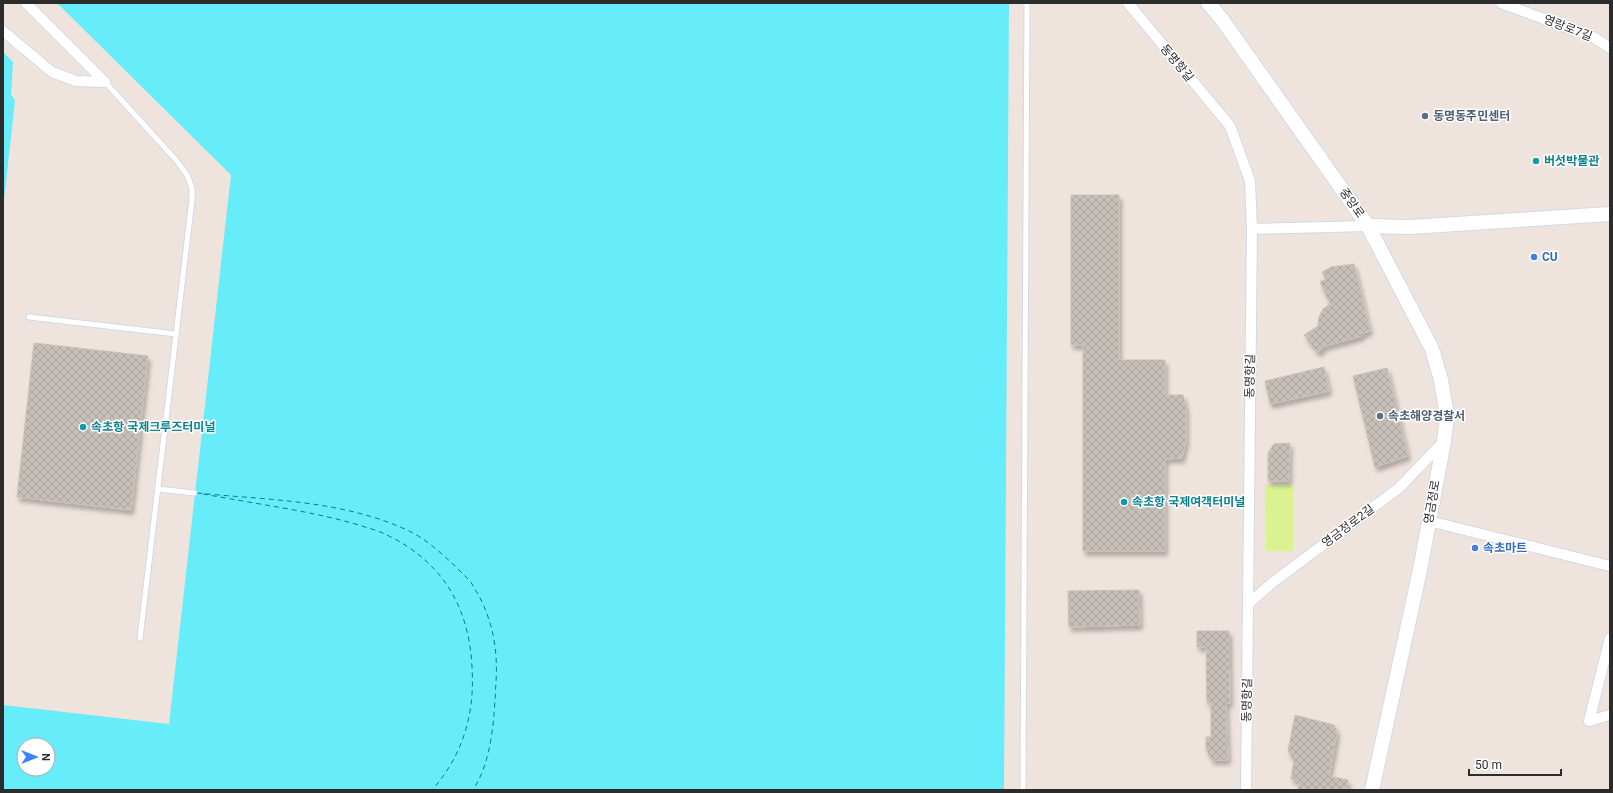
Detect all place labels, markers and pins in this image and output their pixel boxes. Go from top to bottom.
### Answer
place label: 동명동주민센터 [1433,109,1510,123]
marker: 동명동주민센터 [1420,111,1430,121]
place label: 버섯박물관 [1544,154,1599,168]
marker: 버섯박물관 [1531,156,1541,166]
place label: CU [1542,250,1558,264]
marker: CU [1529,252,1539,262]
place label: 속초해양경찰서 [1388,409,1465,423]
marker: 속초해양경찰서 [1375,411,1385,421]
place label: 속초항 국제크루즈터미널 [91,420,215,434]
marker: 속초항 국제크루즈터미널 [78,422,88,432]
place label: 속초항 국제여객터미널 [1132,495,1245,509]
marker: 속초항 국제여객터미널 [1119,497,1129,507]
place label: 속초마트 [1483,541,1527,555]
marker: 속초마트 [1470,543,1480,553]

